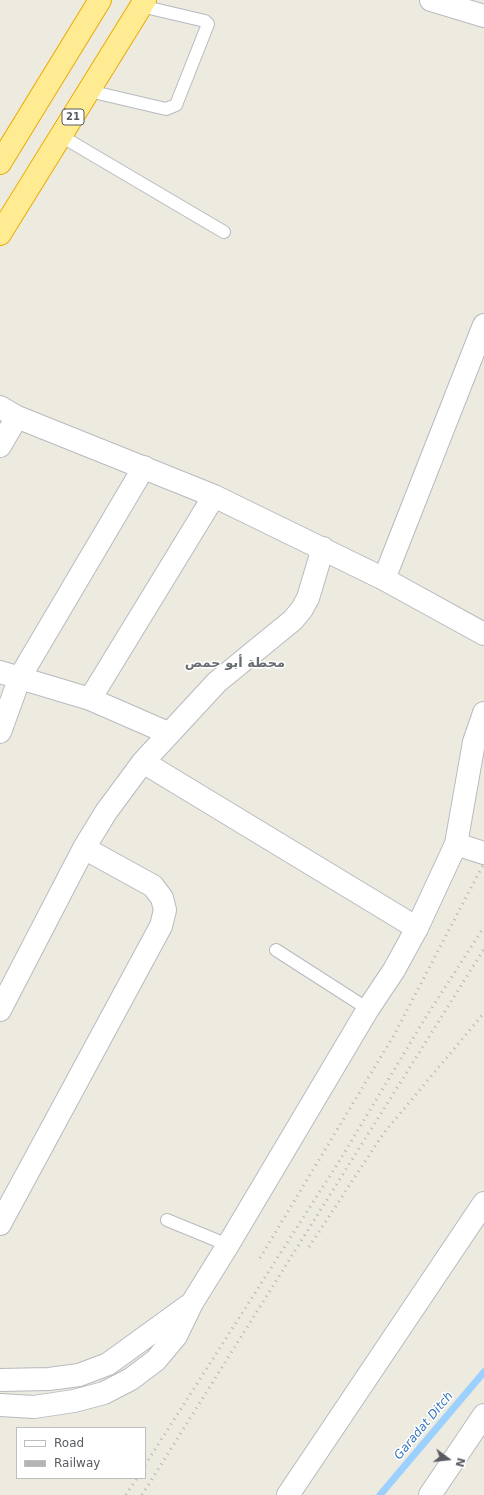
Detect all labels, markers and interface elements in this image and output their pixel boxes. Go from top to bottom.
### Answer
road number: 21 [62,109,84,125]
district label: محطة أبو حمص [185,656,285,672]
water label: Garadat Ditch [392,1389,456,1463]
legend [16,1427,146,1479]
text: Road [54,1436,84,1450]
north arrow [428,1439,468,1479]
text: Railway [54,1456,100,1470]
text: N [453,1456,468,1468]

